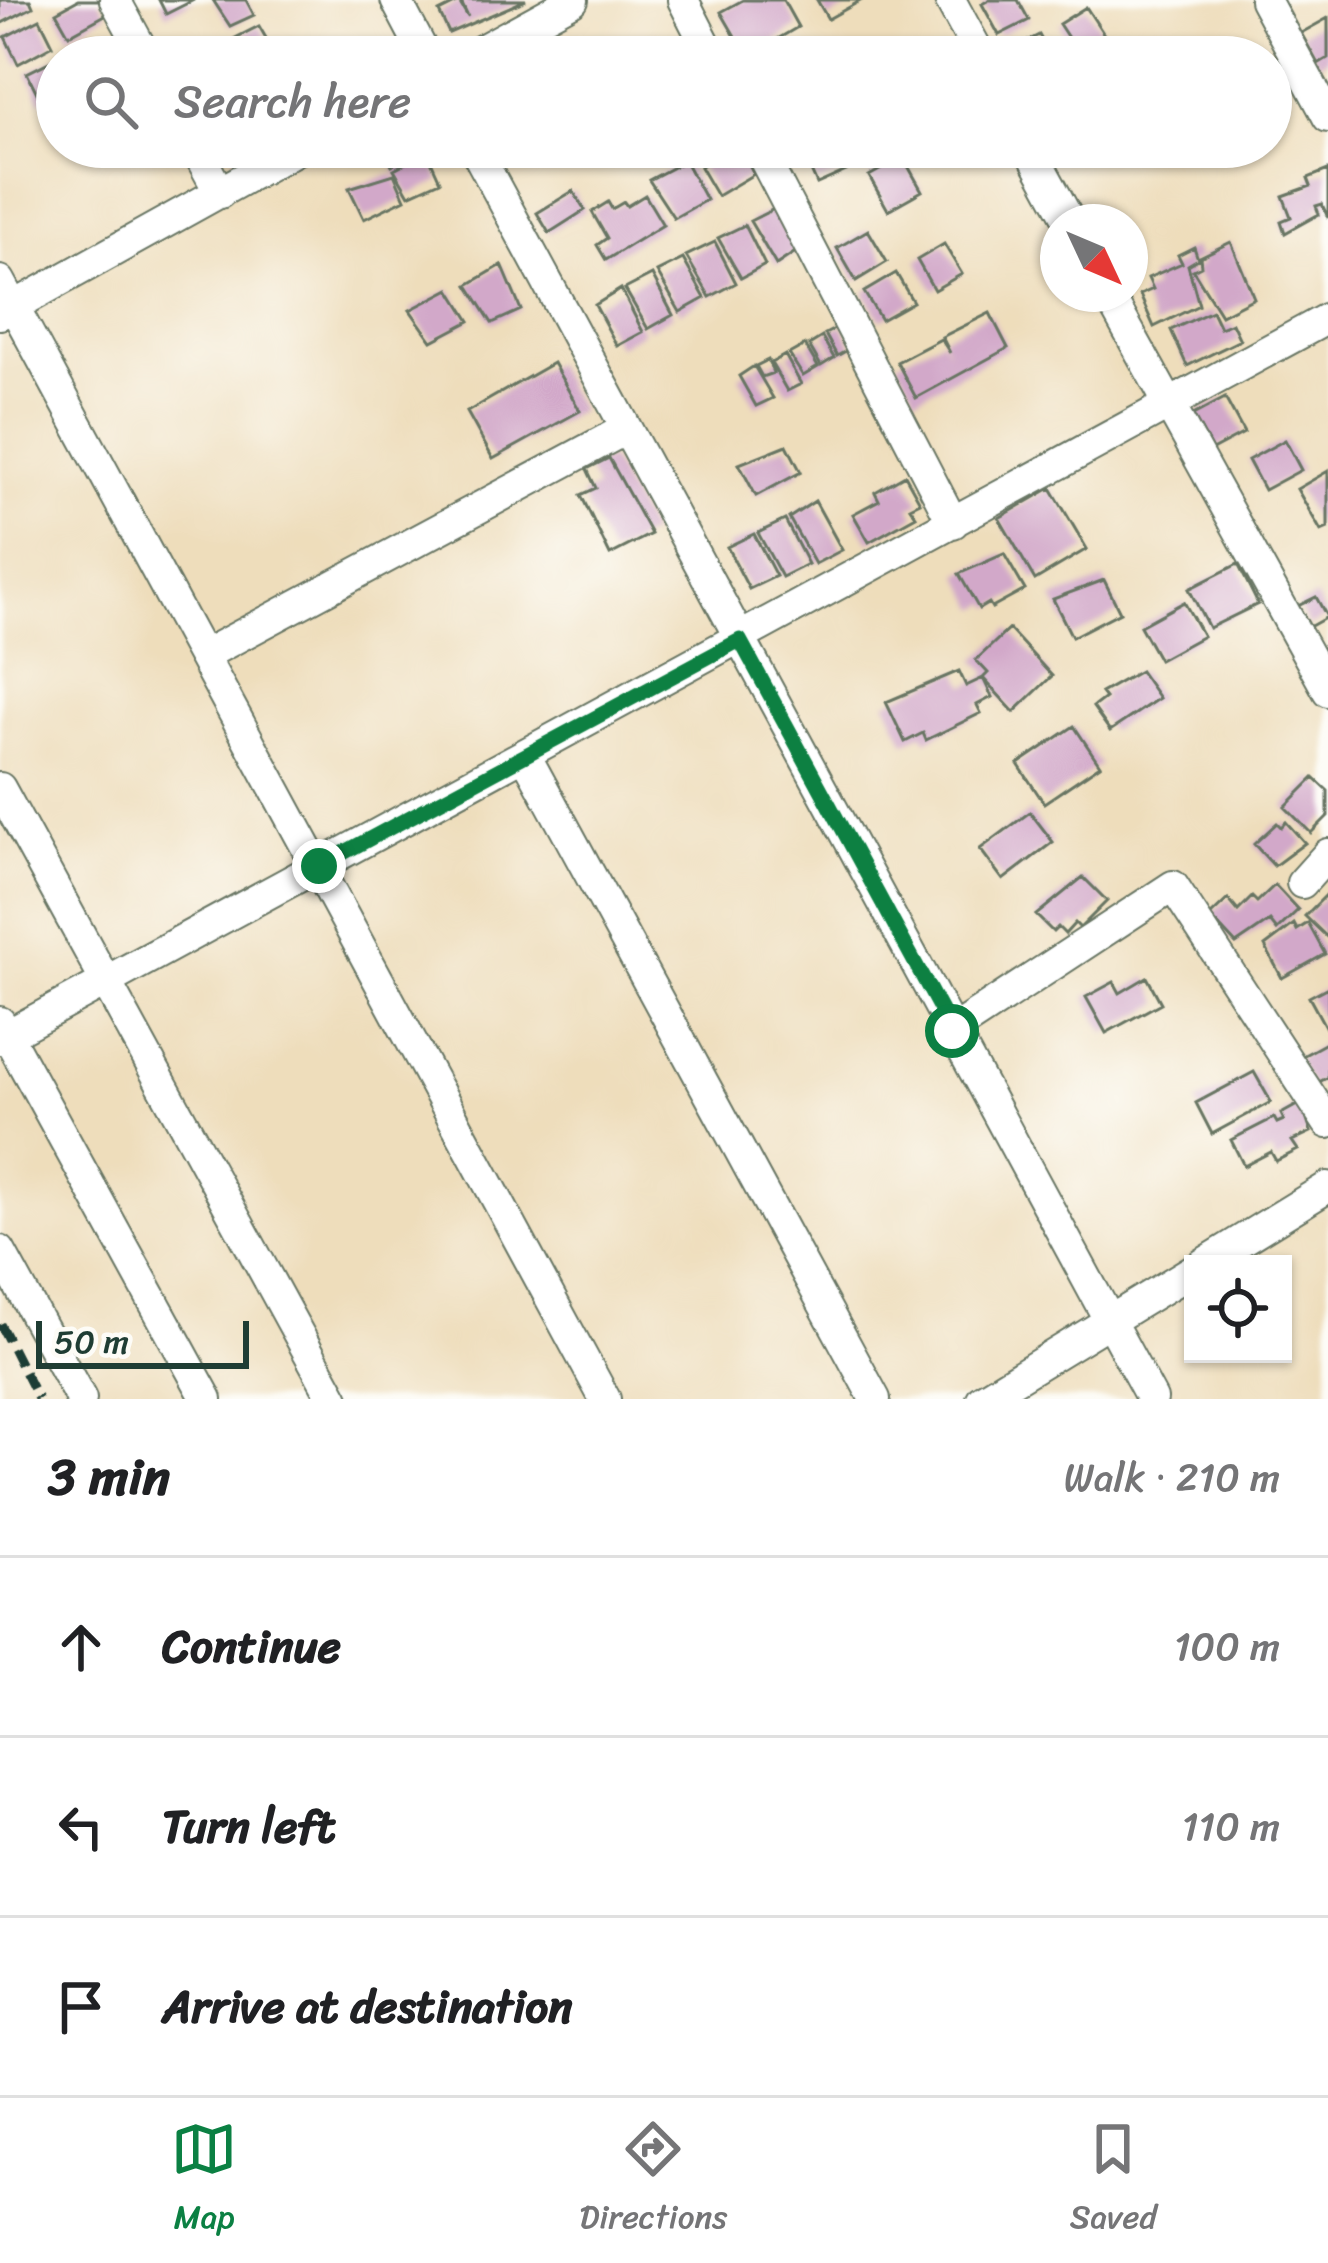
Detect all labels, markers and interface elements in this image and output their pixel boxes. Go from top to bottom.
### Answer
search box [36,36,1292,168]
text: Search here [174,62,411,142]
icon: search [78,69,144,135]
north arrow [1040,204,1148,312]
route end [292,839,346,893]
route start [925,1004,979,1058]
map controls [1184,1255,1292,1363]
button: locate [1184,1255,1292,1363]
text: 50 m [54,1313,129,1371]
scale bar [36,1315,249,1368]
text: 3 min [48,1432,170,1522]
text: Walk · 210 m [1064,1443,1280,1512]
text: Continue [162,1607,341,1687]
text: 100 m [1174,1612,1280,1681]
icon: ahead [48,1614,114,1680]
text: Turn left [162,1787,335,1867]
text: 110 m [1182,1792,1280,1861]
icon: left [48,1794,114,1860]
text: Arrive at destination [162,1967,572,2047]
icon: arrive [48,1974,114,2040]
tab: Map [171,2116,237,2246]
tab: Directions [580,2116,727,2246]
tab: Saved [1070,2116,1157,2246]

